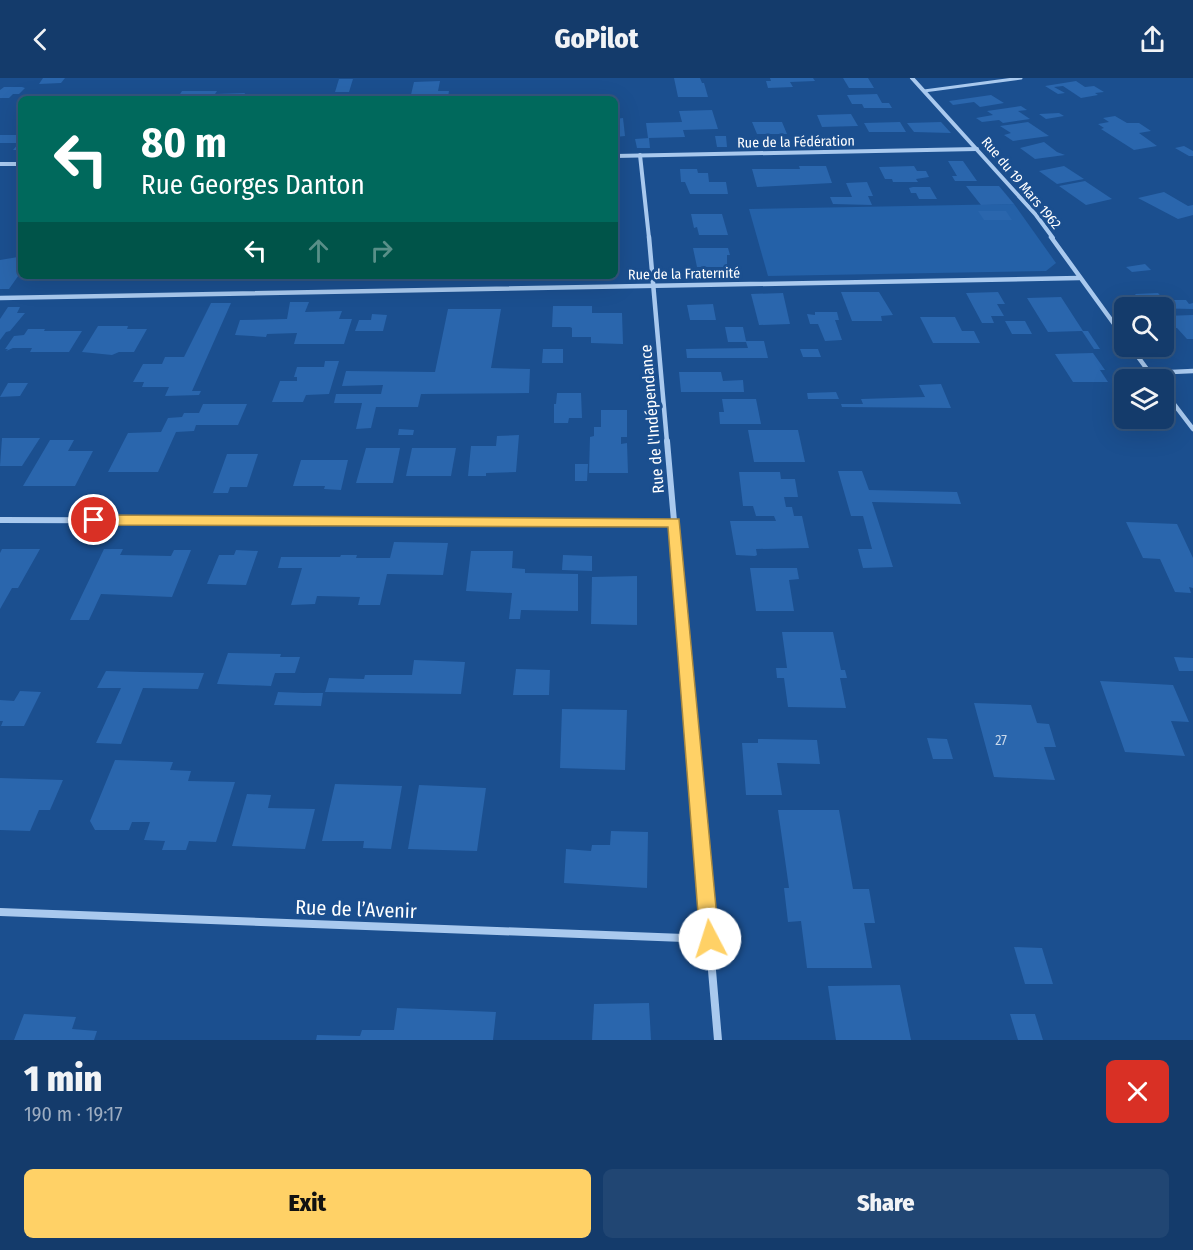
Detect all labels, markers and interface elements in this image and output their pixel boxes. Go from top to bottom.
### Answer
icon: back [24,23,57,56]
text: GoPilot [555,23,638,55]
icon: share [1136,23,1169,56]
text: 80 m [141,118,227,168]
icon: left [42,120,120,198]
street label: Rue de la Fédération [737,132,855,152]
street label: Rue du 19 Mars 1962 [978,134,1064,232]
text: Rue Georges Danton [141,169,365,201]
icon: left [239,234,272,267]
icon: ahead [302,234,335,267]
icon: right [365,234,398,267]
street label: Rue de la Fraternité [628,265,740,283]
map controls [1114,297,1174,429]
button: search [1114,297,1174,357]
street label: Rue de l'Indépendance [636,344,668,494]
button: layers [1114,369,1174,429]
pin [68,494,119,545]
icon: arrive [77,503,110,536]
house number: 27 [995,732,1007,749]
street label: Rue de l’Avenir [295,895,417,923]
position arrow [678,907,742,971]
text: 1 min [24,1057,102,1101]
button: close [1106,1060,1169,1123]
text: 190 m · 19:17 [24,1102,123,1126]
button: Exit [24,1169,591,1238]
button: Share [603,1169,1169,1238]

